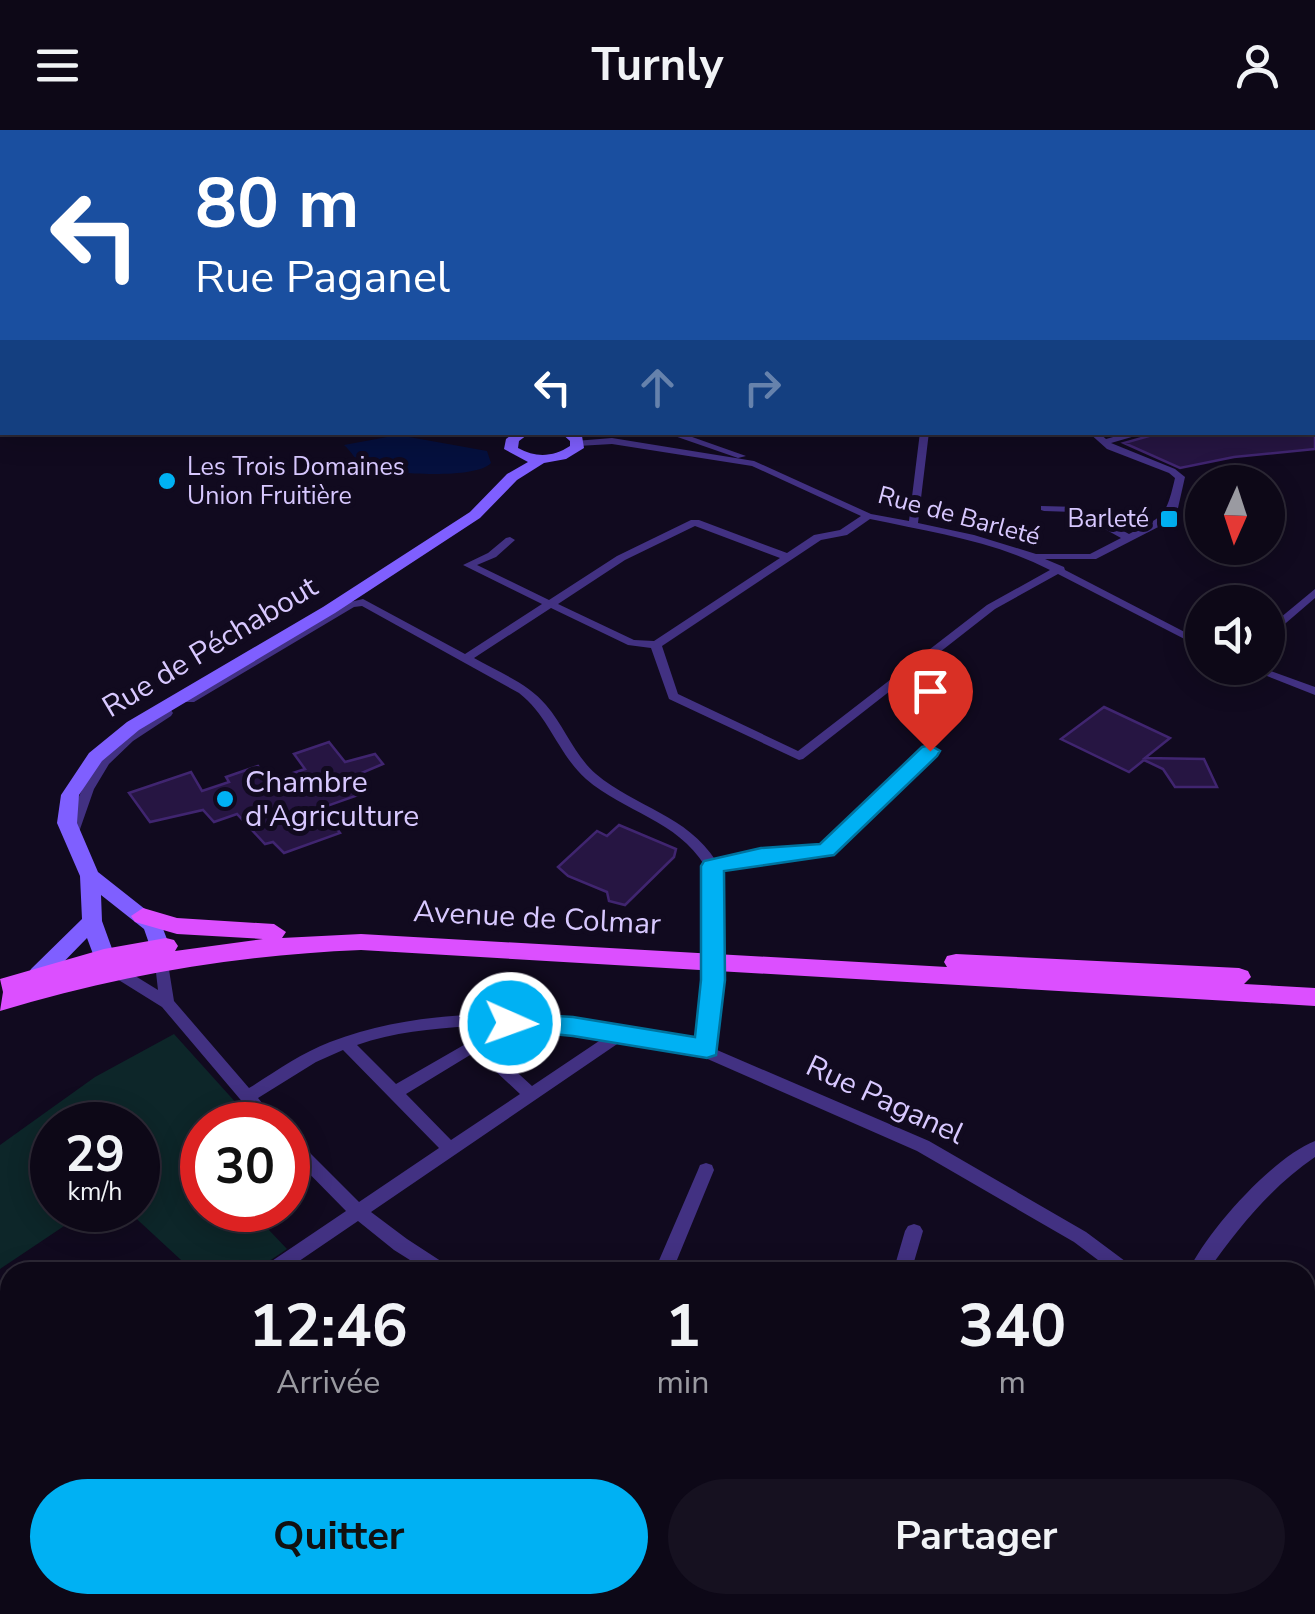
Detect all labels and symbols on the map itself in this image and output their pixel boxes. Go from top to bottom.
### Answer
place label: Les Trois Domaines Union Fruitière [187,450,405,513]
north arrow [1185,465,1285,565]
marker: Les Trois Domaines Union Fruitière [156,470,178,492]
street label: Rue de Barleté [874,478,1044,554]
place label: Barleté [1067,502,1149,536]
marker: Barleté [1158,508,1180,530]
street label: Rue de Péchabout [95,566,326,727]
pin [888,649,973,752]
place label: Chambre d'Agriculture [245,762,419,837]
marker: Chambre d'Agriculture [214,788,236,810]
street label: Avenue de Colmar [412,891,662,945]
position arrow [458,971,562,1075]
street label: Rue Paganel [799,1045,971,1155]
speed limit sign: 30 [180,1102,310,1232]

